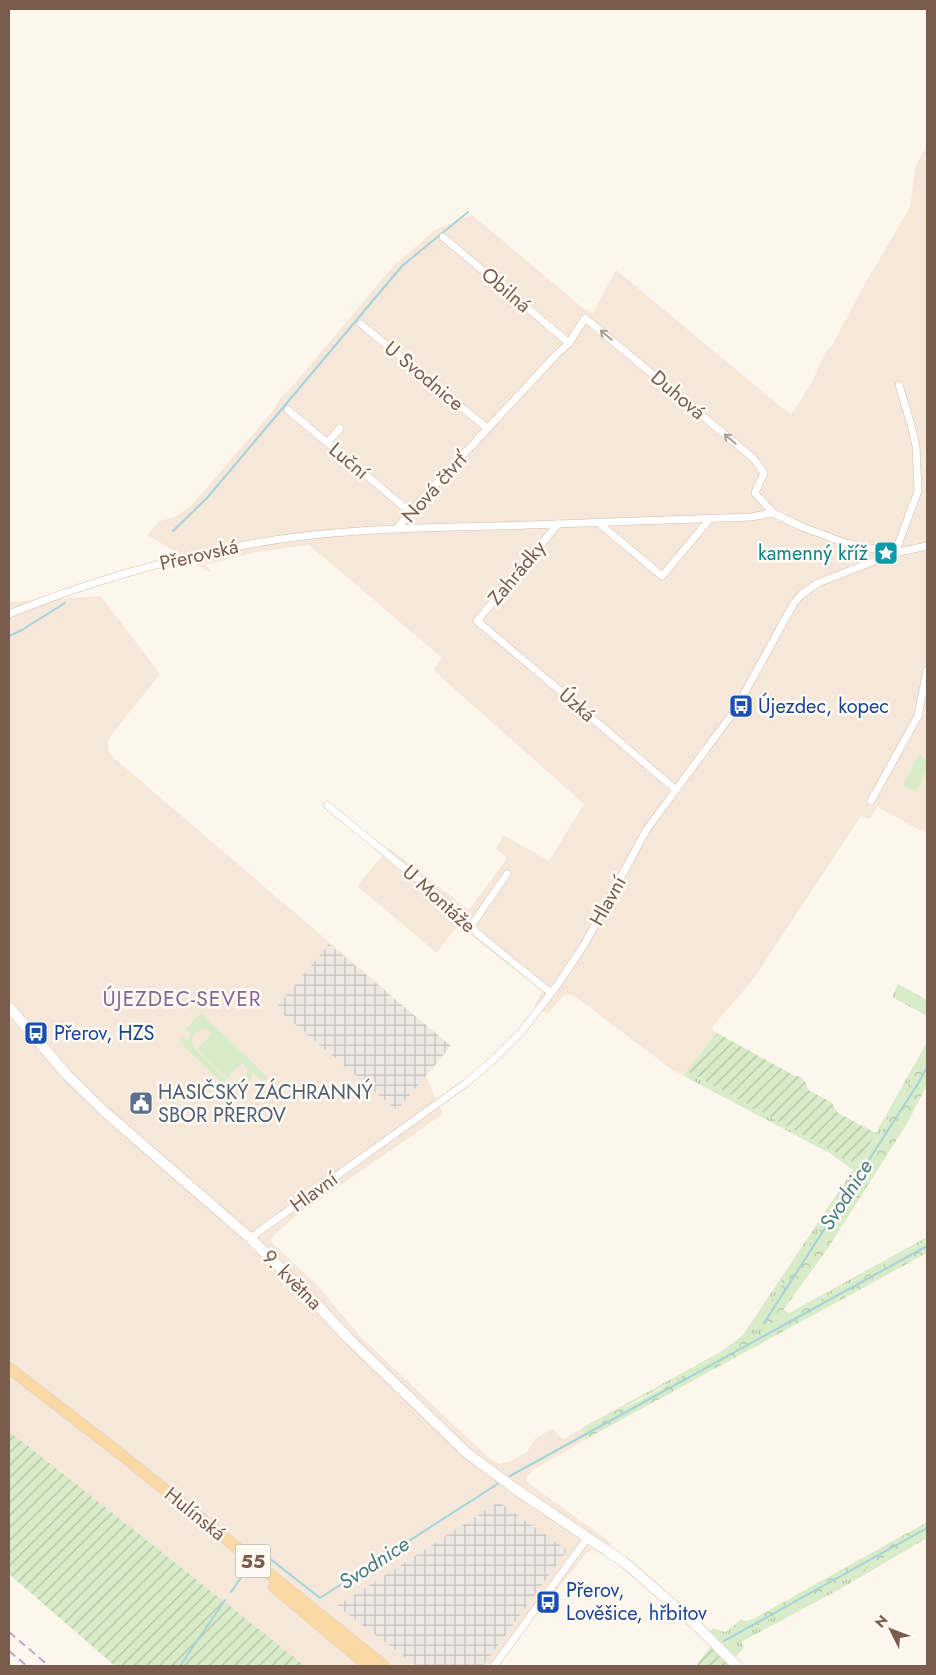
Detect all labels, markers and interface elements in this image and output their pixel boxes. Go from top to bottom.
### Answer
street label: Obilná [475,261,537,319]
one-way arrow [599,329,612,340]
street label: U Svodnice [378,334,470,418]
street label: Duhová [644,363,712,427]
one-way arrow [724,433,737,444]
street label: Luční [323,436,376,487]
street label: Nová čtvrť [395,444,476,529]
street label: Přerovská [157,532,241,578]
street label: Zahrádky [481,534,553,612]
place label: kamenný kříž [758,539,868,568]
place icon: kamenný kříž [873,540,899,566]
street label: Úzká [552,681,602,729]
place label: Újezdec, kopec [758,692,889,721]
bus stop icon: Újezdec, kopec [728,693,754,719]
street label: U Montáže [396,858,482,940]
street label: Hlavní [582,870,634,931]
district label: ÚJEZDEC-SEVER [102,984,262,1014]
place label: Přerov, HZS [54,1019,155,1048]
bus stop icon: Přerov, HZS [23,1020,49,1046]
place label: HASIČSKÝ ZÁCHRANNÝ SBOR PŘEROV [158,1078,373,1130]
public building icon: HASIČSKÝ ZÁCHRANNÝ SBOR PŘEROV [128,1090,154,1116]
water label: Svodnice [812,1153,880,1236]
street label: Hlavní [284,1164,345,1219]
street label: 9. května [255,1243,329,1317]
street label: Hulínská [158,1480,232,1548]
water label: Svodnice [333,1529,416,1597]
road number: 55 [236,1544,270,1578]
place label: Přerov, Lověšice, hřbitov [566,1576,707,1628]
bus stop icon: Přerov, Lověšice, hřbitov [535,1589,561,1615]
north arrow [866,1605,916,1655]
text: N [870,1610,892,1632]

